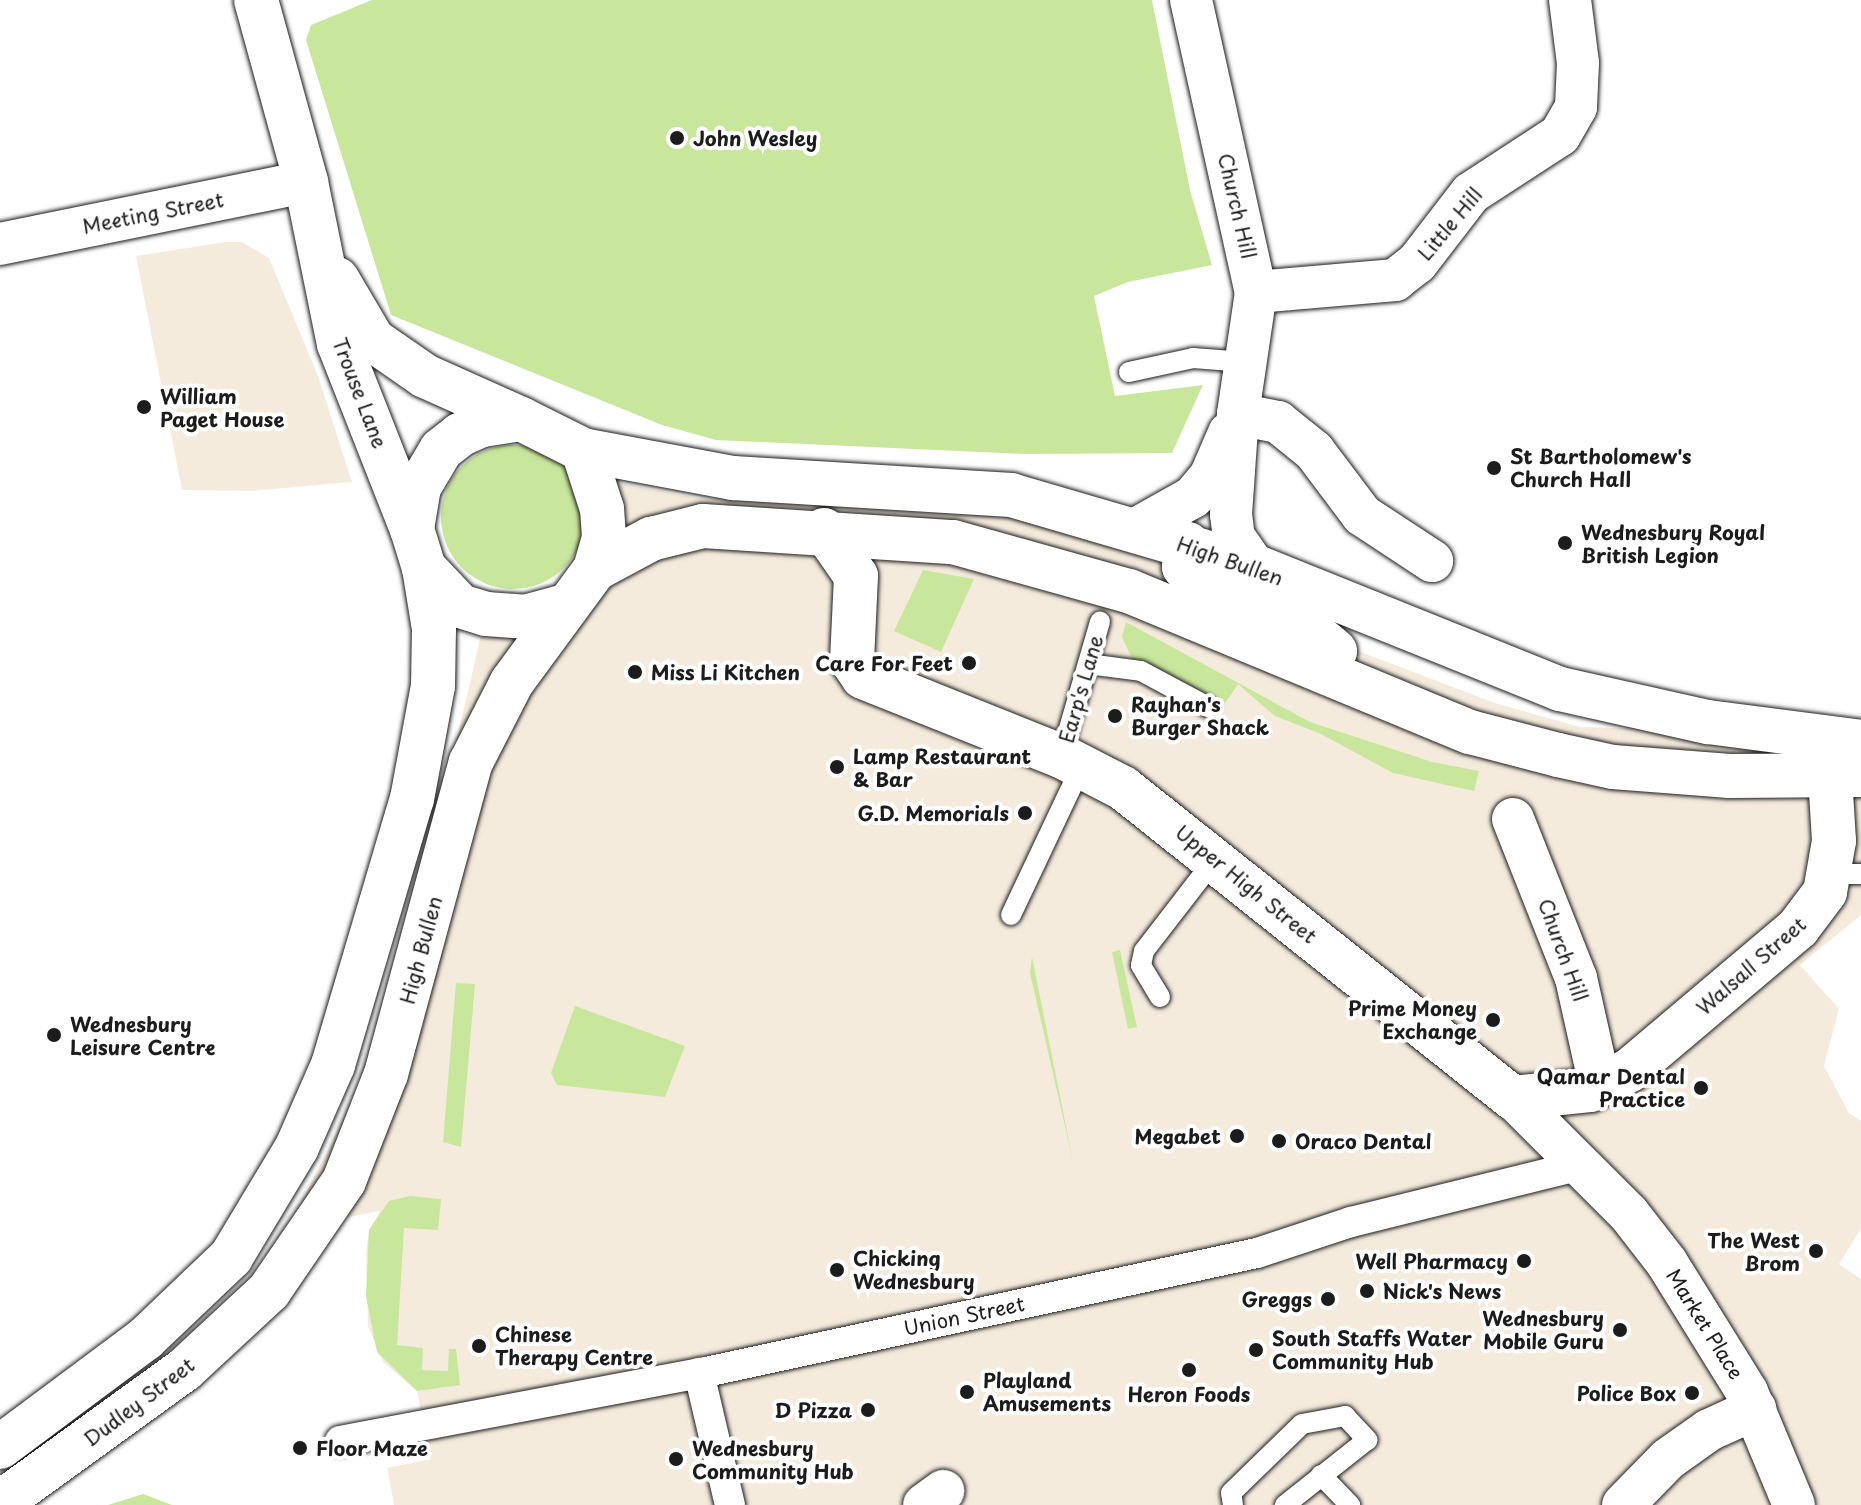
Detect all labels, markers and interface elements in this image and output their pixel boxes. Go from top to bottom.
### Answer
place label: John Wesley [693,126,819,150]
marker: John Wesley [668,129,686,147]
street label: Church Hill [1213,151,1261,261]
street label: Little Hill [1412,183,1488,265]
street label: Meeting Street [81,188,225,238]
street label: Trouse Lane [328,334,392,452]
place label: William Paget House [160,384,286,431]
marker: William Paget House [135,398,153,416]
place label: St Bartholomew's Church Hall [1510,444,1691,491]
marker: St Bartholomew's Church Hall [1485,459,1503,477]
place label: Wednesbury Royal British Legion [1581,520,1765,567]
street label: High Bullen [1173,531,1287,591]
marker: Wednesbury Royal British Legion [1556,534,1574,552]
street label: Earp's Lane [1054,632,1108,746]
place label: Care For Feet [816,651,953,675]
marker: Care For Feet [960,654,978,672]
place label: Miss Li Kitchen [651,660,802,684]
marker: Miss Li Kitchen [626,663,644,681]
place label: Rayhan's Burger Shack [1131,692,1269,739]
marker: Rayhan's Burger Shack [1106,707,1124,725]
place label: Lamp Restaurant & Bar [853,744,1030,791]
marker: Lamp Restaurant & Bar [828,758,846,776]
place label: G.D. Memorials [856,801,1009,825]
marker: G.D. Memorials [1016,804,1034,822]
street label: Upper High Street [1170,819,1322,949]
street label: High Bullen [395,893,447,1007]
street label: Church Hill [1533,895,1593,1005]
street label: Walsall Street [1691,912,1811,1020]
place label: Prime Money Exchange [1347,996,1477,1043]
marker: Prime Money Exchange [1484,1011,1502,1029]
place label: Wednesbury Leisure Centre [70,1012,216,1059]
marker: Wednesbury Leisure Centre [45,1026,63,1044]
place label: Qamar Dental Practice [1538,1064,1685,1111]
marker: Qamar Dental Practice [1692,1079,1710,1097]
place label: Megabet [1134,1124,1221,1148]
marker: Megabet [1228,1127,1246,1145]
place label: Oraco Dental [1295,1129,1431,1153]
marker: Oraco Dental [1270,1132,1288,1150]
place label: The West Brom [1707,1228,1800,1275]
marker: The West Brom [1807,1242,1825,1260]
place label: Chicking Wednesbury [853,1246,975,1293]
place label: Well Pharmacy [1355,1249,1508,1273]
marker: Well Pharmacy [1515,1252,1533,1270]
marker: Chicking Wednesbury [828,1261,846,1279]
street label: Market Place [1661,1263,1749,1385]
place label: Nick's News [1383,1279,1501,1303]
marker: Nick's News [1358,1282,1376,1300]
place label: Greggs [1242,1287,1312,1311]
marker: Greggs [1319,1290,1337,1308]
street label: Union Street [902,1292,1026,1340]
place label: Wednesbury Mobile Guru [1482,1306,1604,1353]
marker: Wednesbury Mobile Guru [1611,1321,1629,1339]
place label: Chinese Therapy Centre [495,1322,653,1369]
place label: South Staffs Water Community Hub [1272,1326,1473,1373]
marker: Chinese Therapy Centre [470,1337,488,1355]
marker: South Staffs Water Community Hub [1247,1341,1265,1359]
street label: Dudley Street [78,1352,200,1452]
marker: Heron Foods [1180,1361,1198,1379]
place label: Playland Amusements [983,1368,1111,1415]
place label: Police Box [1576,1381,1676,1405]
place label: Heron Foods [1127,1382,1251,1406]
marker: Playland Amusements [958,1383,976,1401]
marker: Police Box [1683,1384,1701,1402]
place label: D Pizza [776,1398,852,1422]
marker: D Pizza [859,1401,877,1419]
place label: Floor Maze [316,1436,428,1460]
place label: Wednesbury Community Hub [692,1436,854,1483]
marker: Floor Maze [291,1439,309,1457]
marker: Wednesbury Community Hub [667,1450,685,1468]

